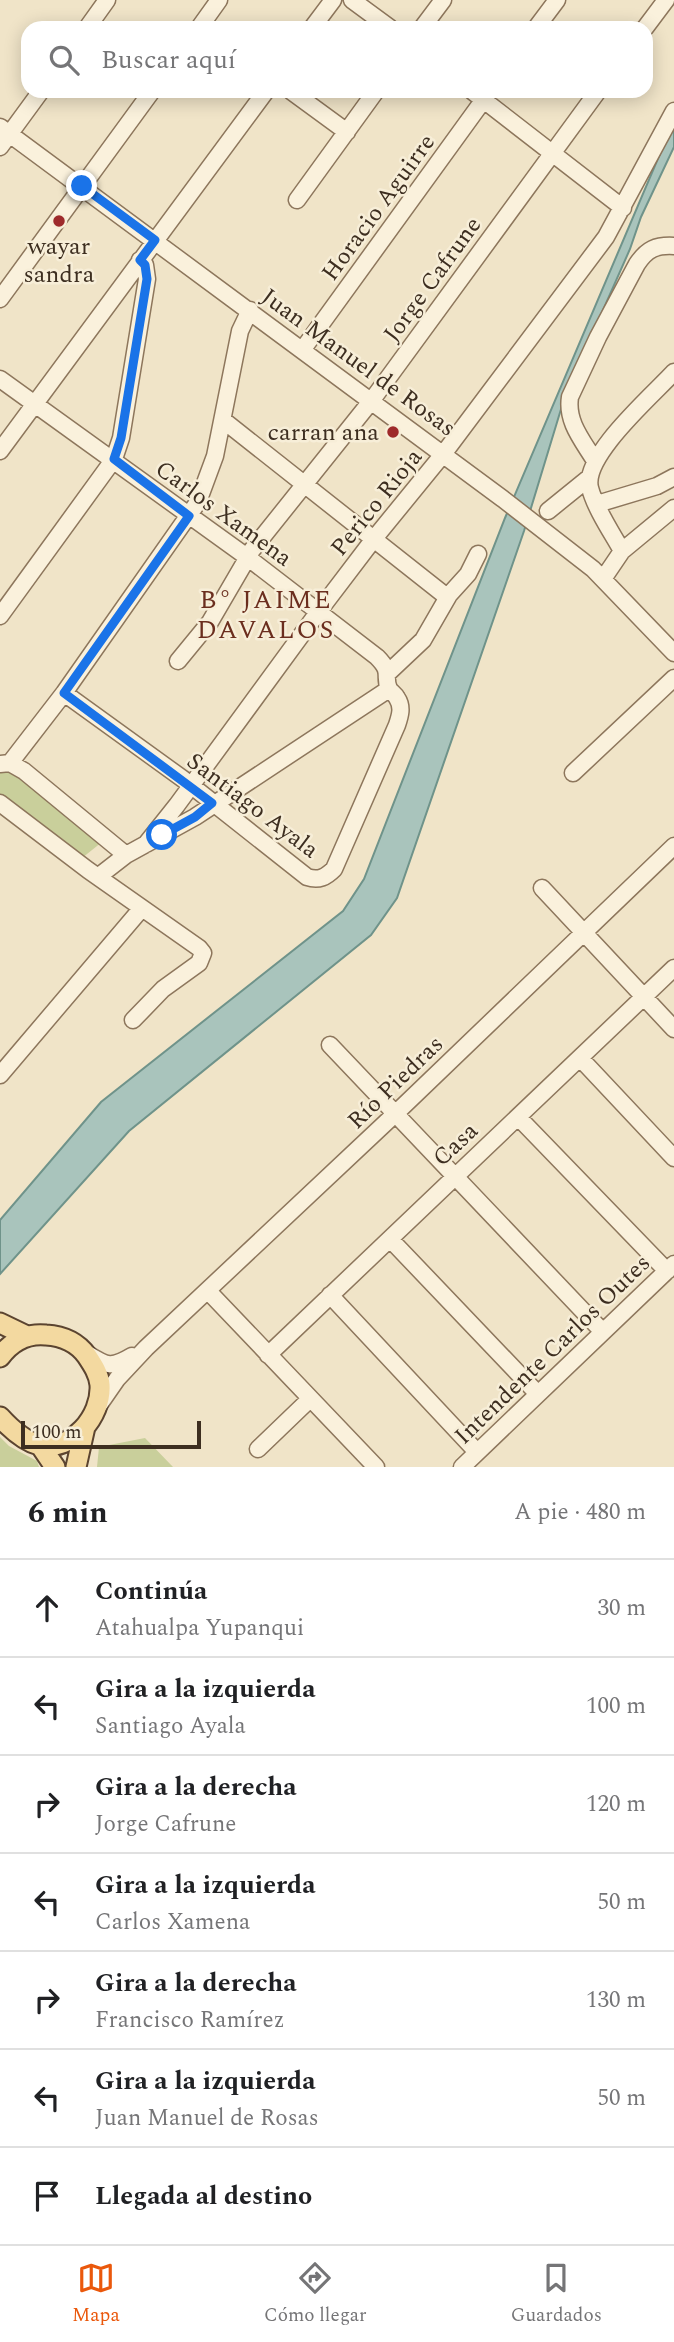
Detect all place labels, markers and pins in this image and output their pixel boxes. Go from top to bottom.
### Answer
marker: wayar sandra [51,213,67,229]
place label: wayar sandra [24,229,95,293]
place label: carran ana [267,415,379,451]
marker: carran ana [385,424,401,440]

